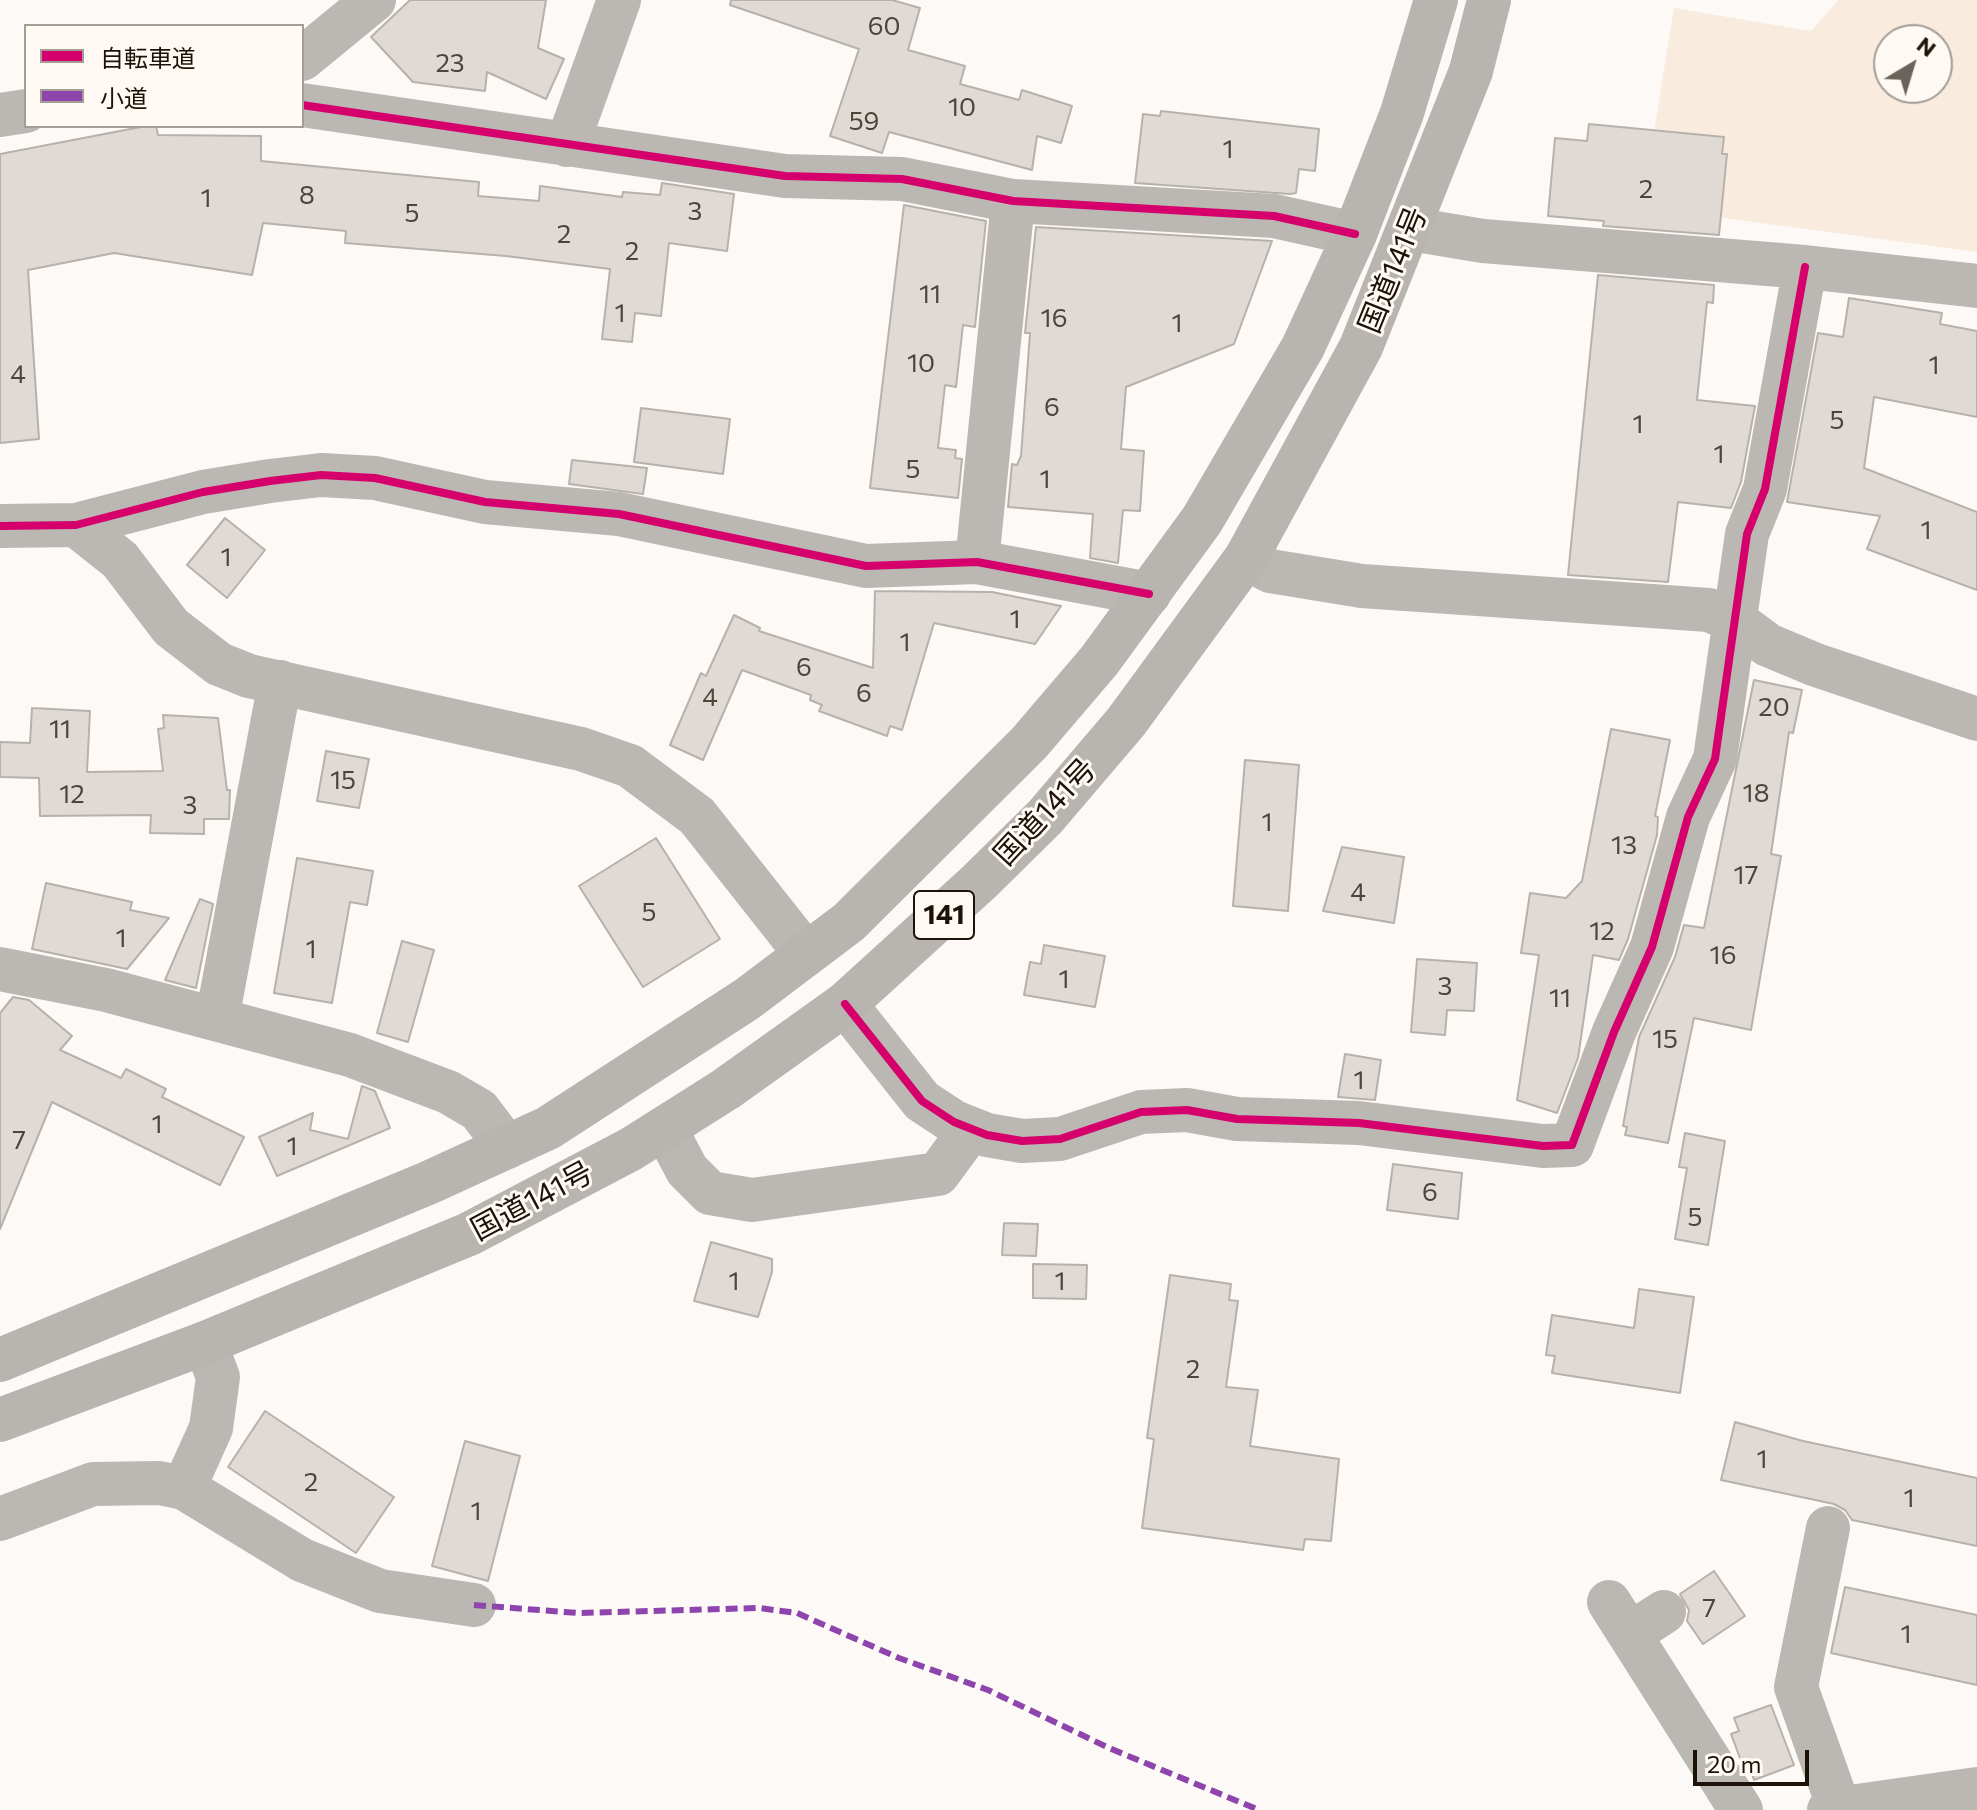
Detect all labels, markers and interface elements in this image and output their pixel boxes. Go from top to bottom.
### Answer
house number: 60 [868,10,900,42]
legend [24,24,304,128]
north arrow [1873,24,1953,104]
text: N [1912,31,1942,62]
text: 自転車道 [100,43,196,72]
house number: 23 [435,47,465,79]
text: 小道 [100,83,148,112]
house number: 10 [948,91,976,123]
house number: 59 [849,105,879,137]
house number: 1 [1222,133,1234,165]
house number: 2 [1639,173,1653,205]
house number: 8 [299,179,315,211]
house number: 1 [200,182,212,214]
house number: 3 [688,195,702,227]
house number: 5 [405,197,419,229]
street label: 国道141号 [1351,202,1435,338]
house number: 2 [557,218,571,250]
house number: 2 [625,235,639,267]
house number: 11 [919,278,941,310]
house number: 1 [614,297,626,329]
house number: 16 [1041,302,1067,334]
house number: 1 [1171,307,1183,339]
house number: 10 [907,347,935,379]
house number: 1 [1928,349,1940,381]
house number: 4 [10,358,26,390]
house number: 6 [1044,391,1060,423]
house number: 5 [1830,404,1844,436]
house number: 1 [1632,408,1644,440]
house number: 1 [1713,438,1725,470]
house number: 5 [906,453,920,485]
house number: 1 [1039,463,1051,495]
house number: 1 [1920,514,1932,546]
house number: 1 [220,541,232,573]
house number: 1 [1009,603,1021,635]
house number: 1 [899,626,911,658]
house number: 6 [796,651,812,683]
house number: 6 [856,677,872,709]
house number: 4 [702,681,718,713]
house number: 20 [1758,691,1790,723]
house number: 11 [49,713,71,745]
street label: 国道141号 [987,751,1103,873]
house number: 15 [330,764,356,796]
house number: 18 [1743,777,1769,809]
house number: 12 [59,778,85,810]
house number: 3 [183,789,197,821]
house number: 1 [1261,806,1273,838]
house number: 13 [1611,829,1637,861]
house number: 17 [1734,859,1758,891]
house number: 4 [1350,876,1366,908]
road number: 141 [914,891,974,939]
house number: 5 [642,896,656,928]
house number: 12 [1589,915,1615,947]
house number: 1 [115,922,127,954]
house number: 1 [305,933,317,965]
house number: 16 [1710,939,1736,971]
house number: 1 [1058,963,1070,995]
house number: 3 [1438,970,1452,1002]
house number: 11 [1549,982,1571,1014]
house number: 15 [1652,1023,1678,1055]
house number: 1 [1353,1064,1365,1096]
house number: 1 [151,1108,163,1140]
house number: 7 [12,1124,26,1156]
house number: 1 [286,1130,298,1162]
street label: 国道141号 [465,1154,599,1248]
house number: 6 [1422,1176,1438,1208]
house number: 5 [1688,1201,1702,1233]
house number: 1 [728,1265,740,1297]
house number: 1 [1054,1265,1066,1297]
house number: 2 [1186,1353,1200,1385]
house number: 1 [1756,1443,1768,1475]
house number: 2 [304,1466,318,1498]
house number: 1 [1903,1482,1915,1514]
house number: 1 [470,1495,482,1527]
house number: 7 [1702,1592,1716,1624]
house number: 1 [1900,1618,1912,1650]
scale bar [1697,1734,1813,1784]
text: 20 m [1707,1749,1761,1778]

